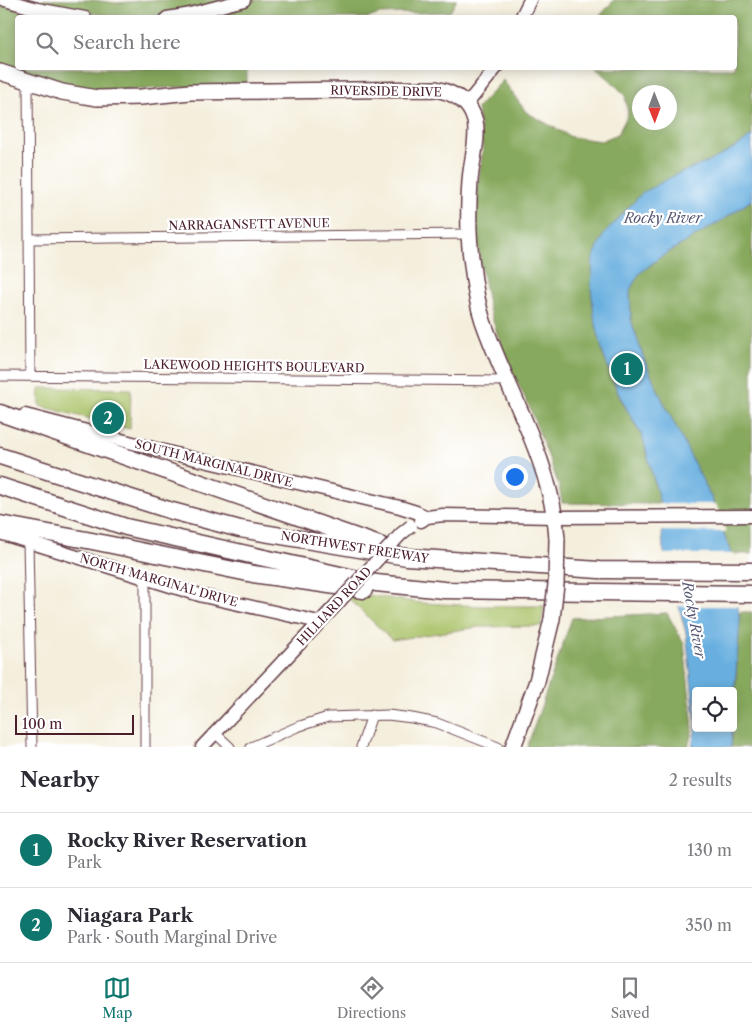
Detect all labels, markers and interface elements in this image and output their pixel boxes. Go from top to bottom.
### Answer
search box [15,15,737,70]
icon: search [33,29,61,57]
text: Search here [73,31,181,54]
street label: RIVERSIDE DRIVE [330,83,442,99]
north arrow [632,85,677,130]
water label: Rocky River [623,209,703,227]
street label: NARRAGANSETT AVENUE [168,215,330,233]
pin: 1 [611,350,643,388]
street label: LAKEWOOD HEIGHTS BOULEVARD [143,357,365,375]
pin: 2 [92,399,124,437]
street label: SOUTH MARGINAL DRIVE [134,436,294,490]
your location [502,464,528,490]
street label: NORTHWEST FREEWAY [280,528,431,566]
street label: NORTH MARGINAL DRIVE [78,550,240,610]
street label: HILLIARD ROAD [294,563,375,649]
water label: Rocky River [678,579,710,661]
map controls [692,687,737,732]
button: locate [692,687,737,732]
scale bar [15,712,134,735]
text: 100 m [22,715,62,733]
text: Nearby [20,767,99,792]
text: 2 results [669,770,732,790]
text: Rocky River Reservation [67,829,307,852]
text: 1 [32,840,40,860]
text: 130 m [687,840,732,860]
text: Park [67,852,102,872]
text: Niagara Park [67,904,193,927]
text: 2 [31,915,41,935]
text: 350 m [685,915,732,935]
text: Park · South Marginal Drive [67,927,277,947]
tab: Map [102,974,132,1022]
tab: Directions [337,974,406,1022]
tab: Saved [611,974,650,1022]

